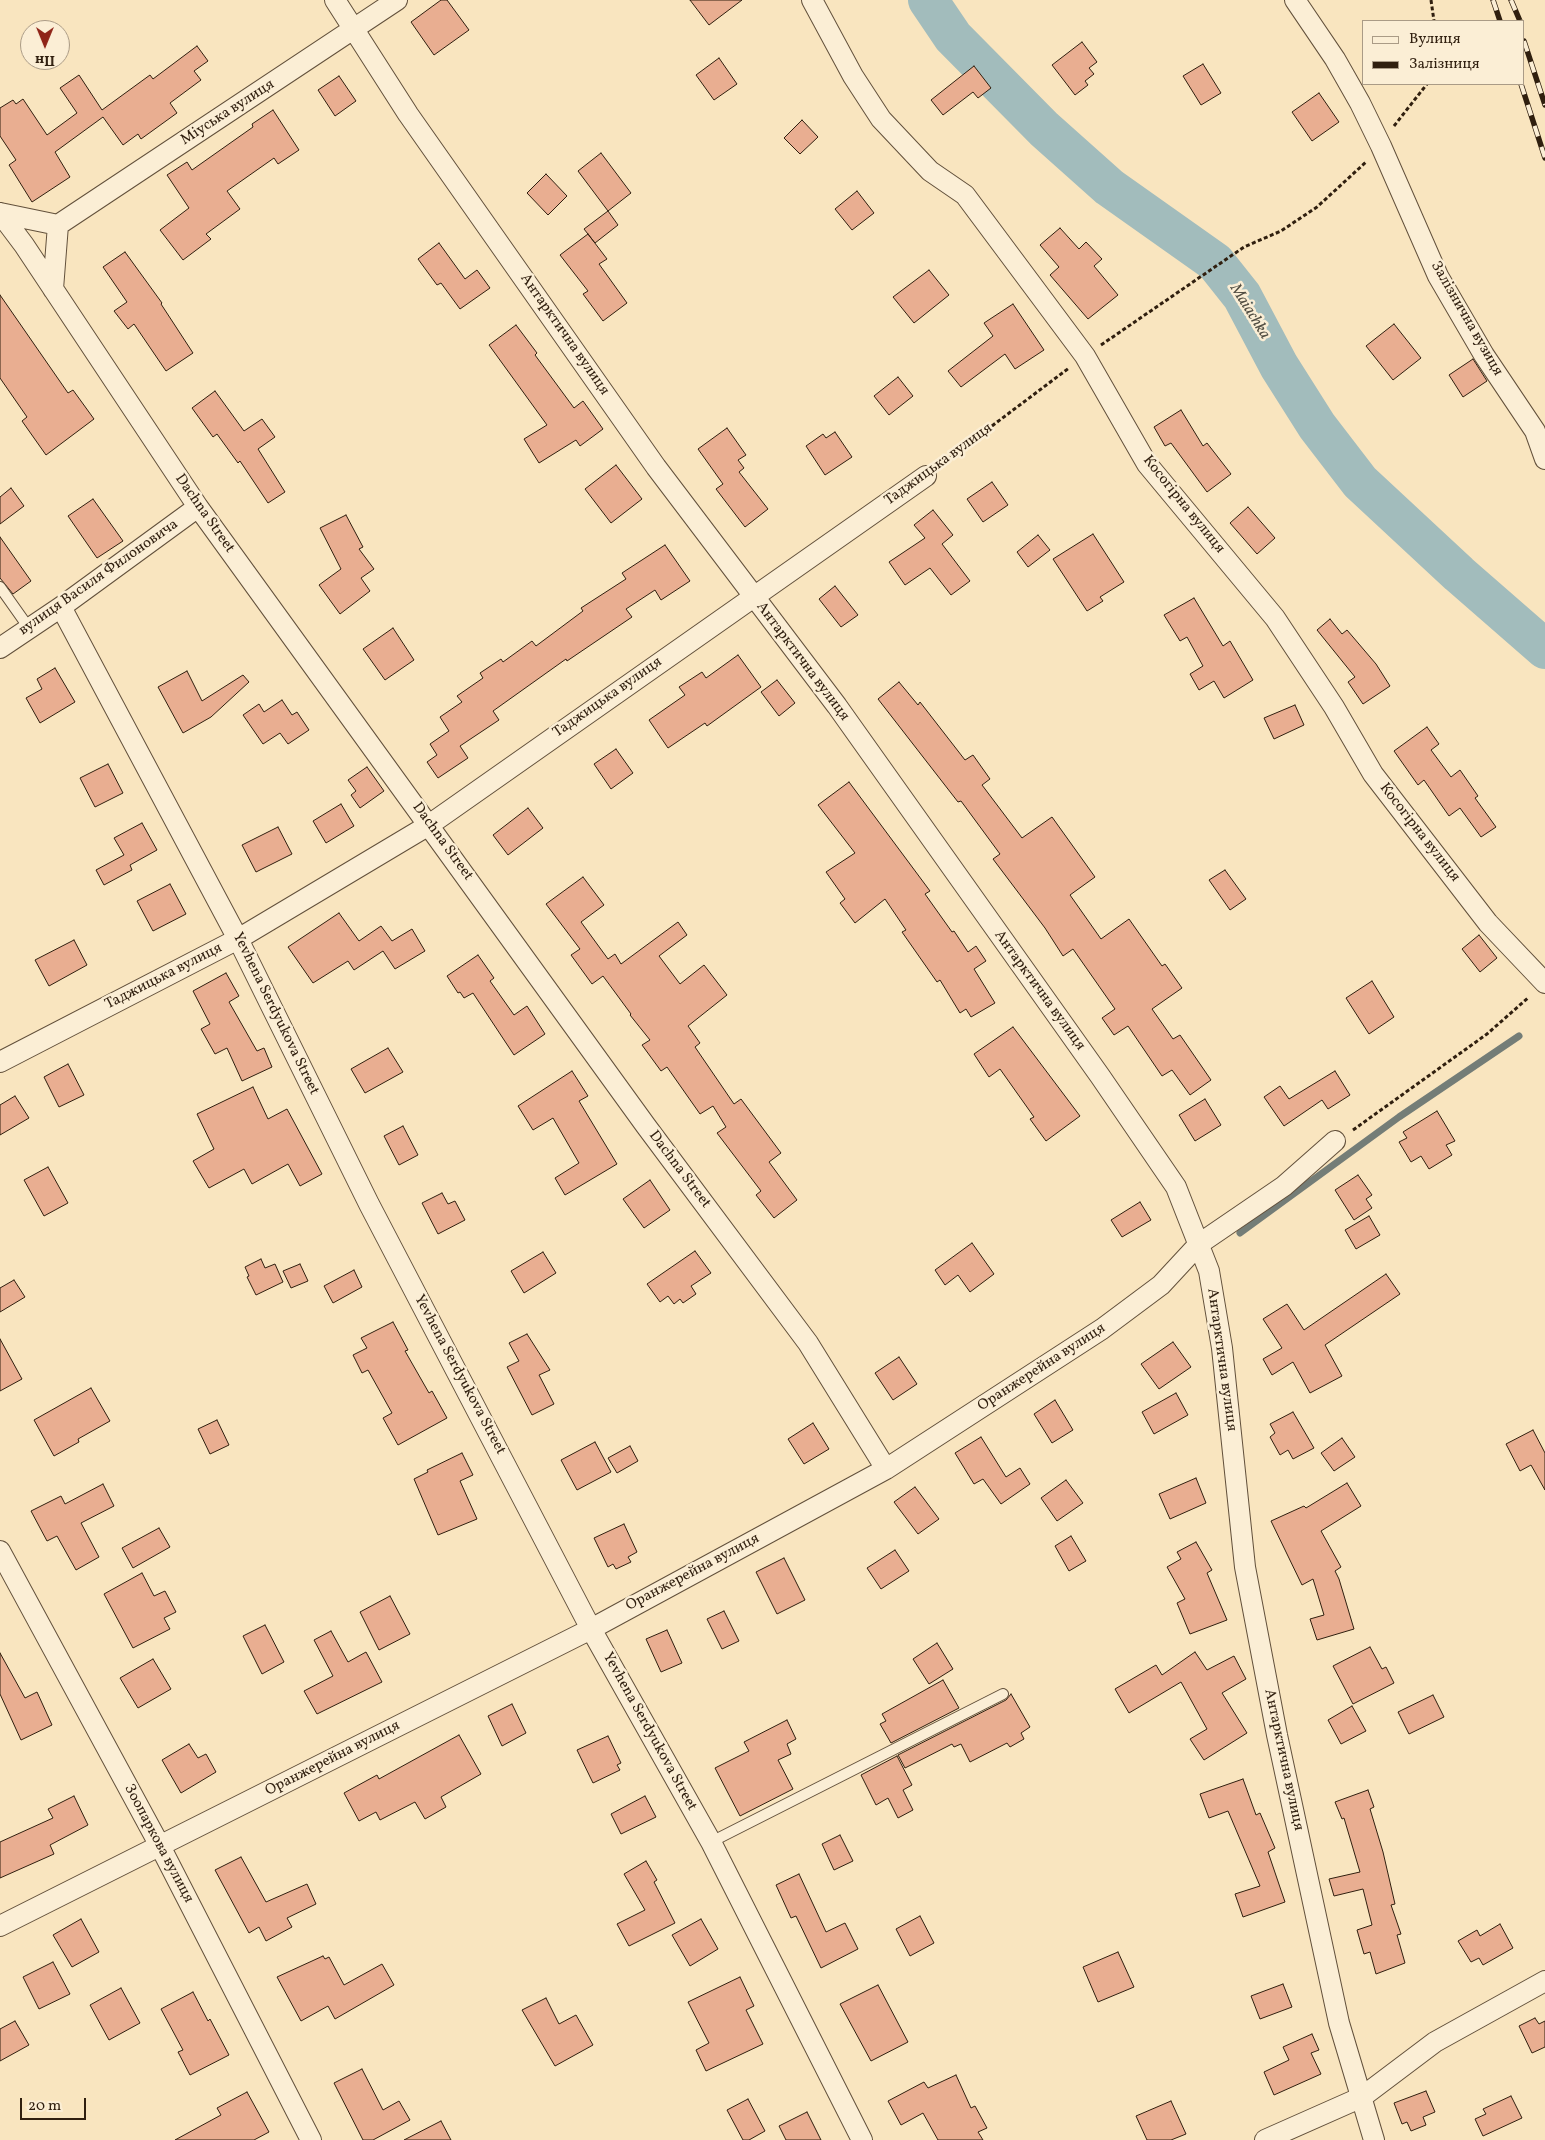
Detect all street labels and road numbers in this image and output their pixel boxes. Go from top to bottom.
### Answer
street label: Міуська вулиця [178,76,278,150]
street label: Залізнична вузиця [1426,259,1506,379]
street label: Антарктична вулиця [515,271,613,399]
street label: Таджицька вулиця [882,420,996,510]
street label: Косогірна вулиця [1138,452,1228,558]
street label: Dachna Street [170,471,238,557]
street label: вулиця Василя Филоновича [16,516,182,640]
street label: Антарктична вулиця [751,599,853,725]
street label: Таджицька вулиця [550,654,666,742]
street label: Косогірна вулиця [1375,780,1463,886]
street label: Dachna Street [408,799,476,885]
street label: Антарктична вулиця [989,927,1089,1055]
street label: Yevhena Serdyukova Street [228,930,322,1098]
street label: Таджицька вулиця [102,940,226,1014]
street label: Dachna Street [644,1128,714,1212]
street label: Антарктична вулиця [1202,1287,1240,1433]
street label: Yevhena Serdyukova Street [409,1292,509,1458]
street label: Оранжерейна вулиця [975,1320,1109,1416]
street label: Оранжерейна вулиця [623,1530,763,1616]
street label: Yevhena Serdyukova Street [598,1650,700,1814]
street label: Антарктична вулиця [1259,1688,1307,1832]
street label: Оранжерейна вулиця [263,1717,403,1801]
street label: Зоопаркова вулиця [119,1782,197,1906]

